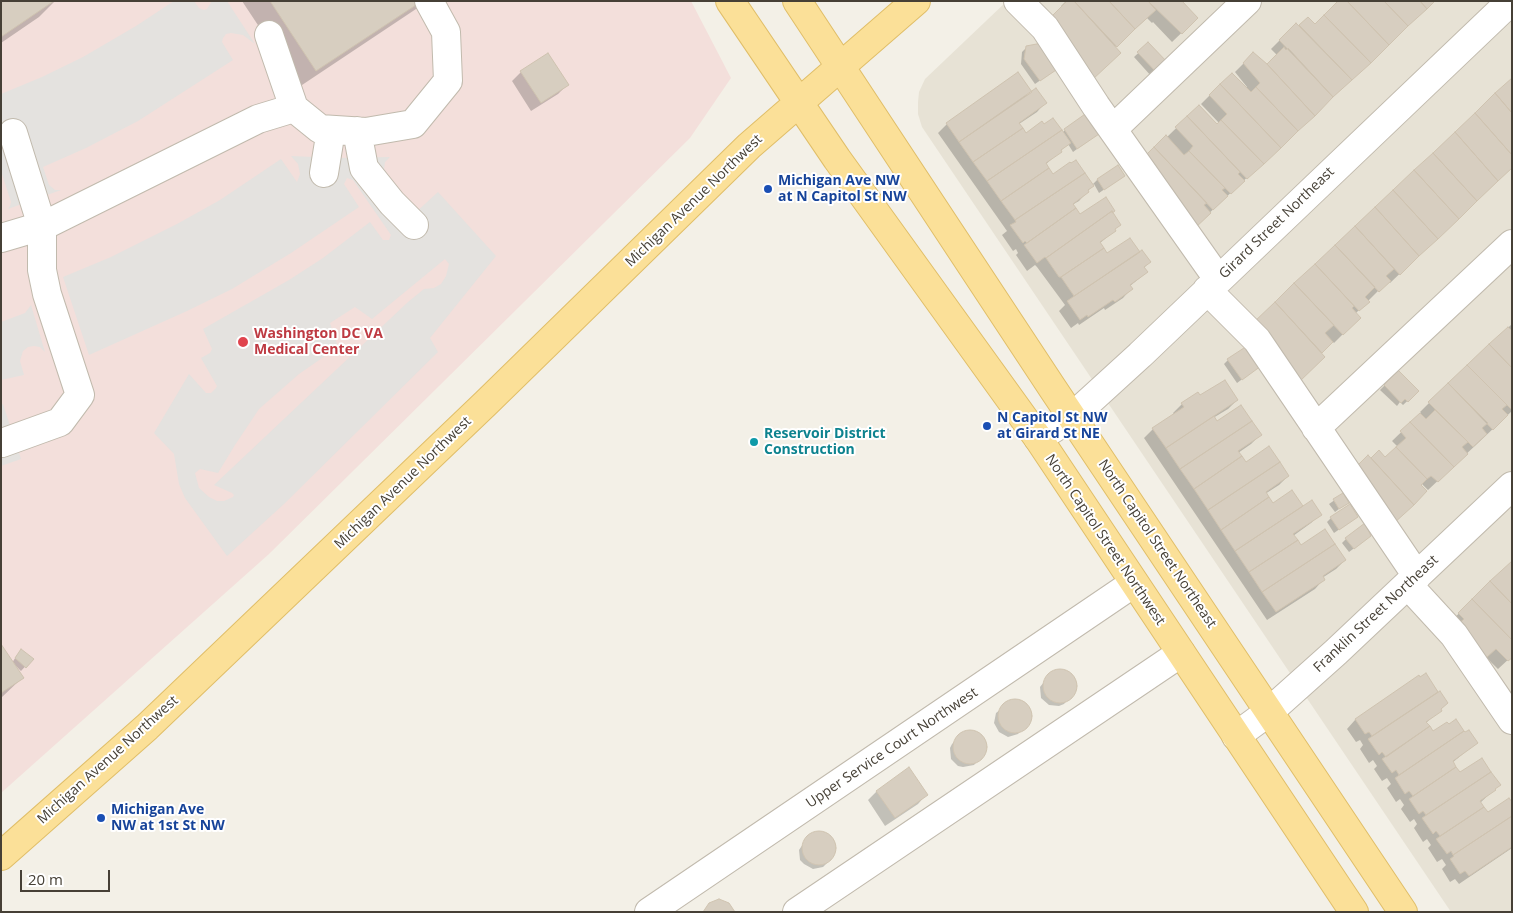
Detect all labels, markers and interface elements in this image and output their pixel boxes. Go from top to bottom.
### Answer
street label: Michigan Avenue Northwest [622,131,766,271]
street label: Girard Street Northeast [1216,164,1338,282]
place label: Michigan Ave NW at N Capitol St NW [778,173,907,206]
marker: Michigan Ave NW at N Capitol St NW [762,183,774,195]
place label: Washington DC VA Medical Center [254,326,383,358]
marker: Washington DC VA Medical Center [236,335,250,349]
place label: N Capitol St NW at Girard St NE [997,410,1108,442]
street label: Michigan Avenue Northwest [331,413,475,553]
marker: N Capitol St NW at Girard St NE [981,420,993,432]
place label: Reservoir District Construction [764,426,886,458]
marker: Reservoir District Construction [748,436,760,448]
street label: North Capitol Street Northwest [1041,451,1169,629]
street label: North Capitol Street Northeast [1094,457,1220,631]
street label: Franklin Street Northeast [1310,552,1442,676]
street label: Upper Service Court Northwest [803,684,981,812]
street label: Michigan Avenue Northwest [34,692,182,828]
place label: Michigan Ave NW at 1st St NW [111,802,225,834]
marker: Michigan Ave NW at 1st St NW [95,812,107,824]
scale bar [22,860,112,892]
text: 20 m [28,869,63,889]

